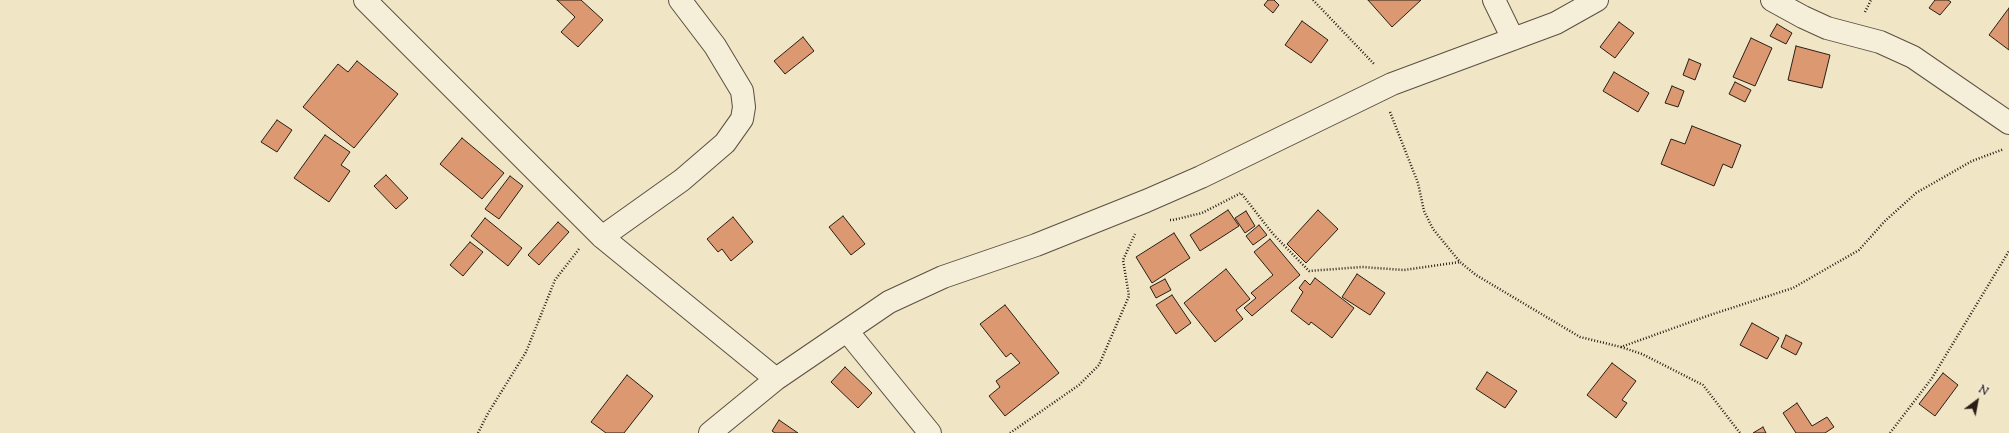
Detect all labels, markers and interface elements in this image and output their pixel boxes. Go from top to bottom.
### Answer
north arrow [1957,381,1997,421]
text: N [1975,382,1991,400]

